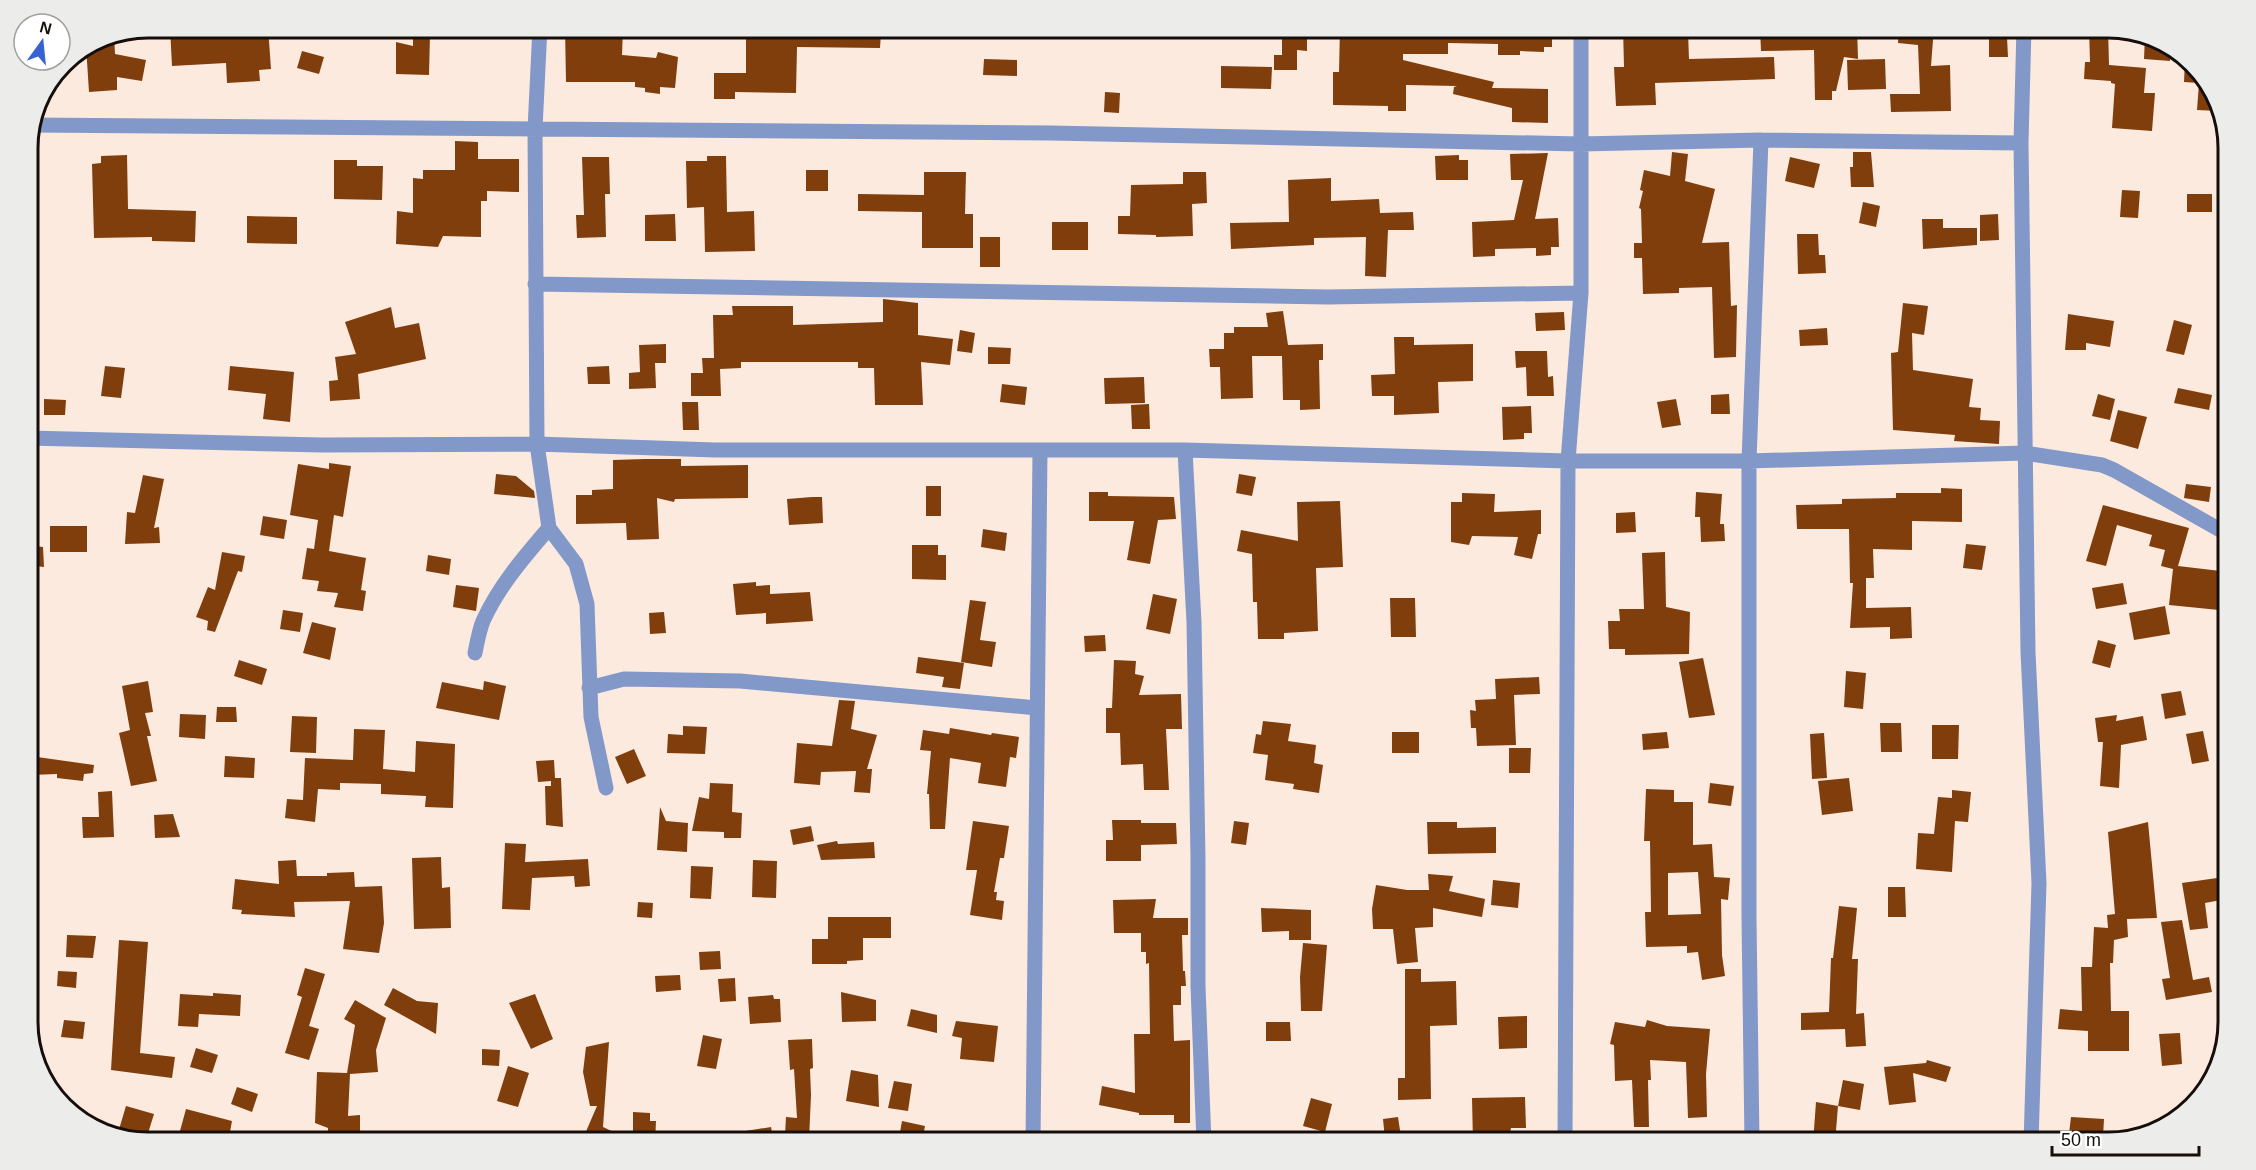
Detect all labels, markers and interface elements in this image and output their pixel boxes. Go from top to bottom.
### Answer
north arrow [12,12,72,72]
text: N [38,18,54,38]
scale bar [2052,1119,2199,1157]
text: 50 m [2061,1130,2101,1150]

